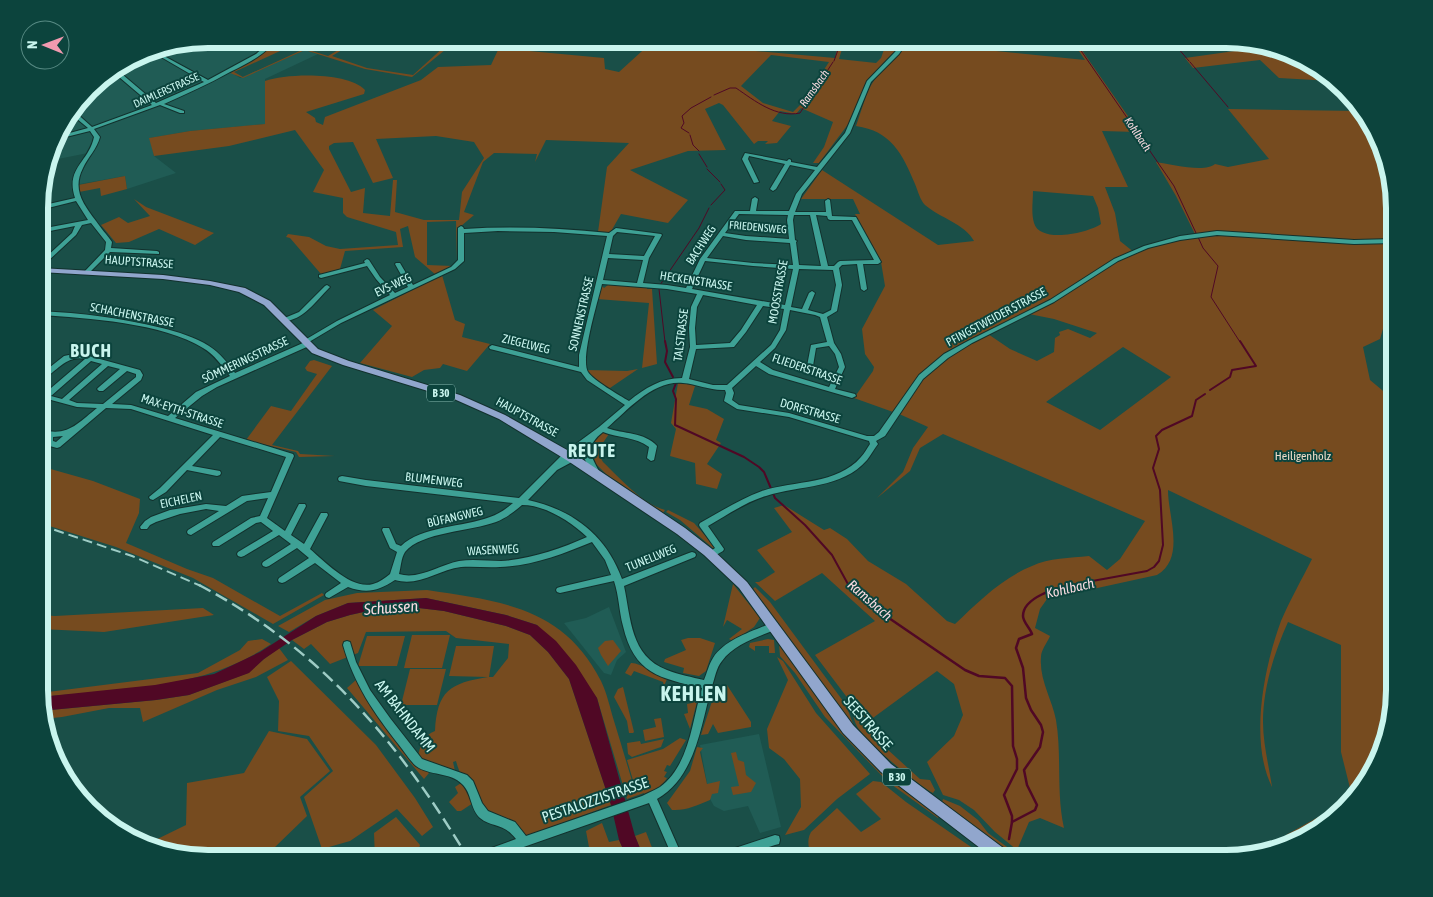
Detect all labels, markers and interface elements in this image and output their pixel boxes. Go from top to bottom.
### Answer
north arrow [20,20,70,70]
text: N [24,41,40,49]
water label: Ramsbach [797,67,831,109]
street label: DAIMLERSTRASSE [131,70,201,110]
water label: Kohlbach [1122,115,1154,154]
street label: FRIEDENSWEG [729,219,788,236]
street label: BACHWEG [683,223,719,267]
street label: HAUPTSTRASSE [104,253,174,271]
street label: MOOSSTRASSE [766,259,790,325]
street label: HECKENSTRASSE [659,268,733,294]
street label: EVS-WEG [372,270,414,300]
street label: SONNENSTRASSE [566,276,596,352]
street label: PFINGSTWEIDER STRASSE [944,285,1048,349]
street label: SCHACHENSTRASSE [89,300,175,330]
street label: TALSTRASSE [671,308,691,362]
street label: ZIEGELWEG [500,331,552,357]
street label: SÖMMERINGSTRASSE [200,334,290,386]
district label: BUCH [70,340,112,361]
street label: FLIEDERSTRASSE [770,351,844,387]
road number: B 30 [427,384,455,402]
street label: MAX-EYTH-STRASSE [139,391,225,431]
street label: HAUPTSTRASSE [494,394,560,440]
street label: DORFSTRASSE [778,396,842,426]
district label: REUTE [568,440,616,461]
park label: Heiligenholz [1275,449,1332,463]
street label: BLUMENWEG [404,470,464,490]
street label: EICHELEN [159,489,203,511]
street label: BÜFANGWEG [426,504,484,530]
street label: WASENWEG [467,542,519,558]
street label: TUNELLWEG [624,542,678,574]
water label: Kohlbach [1044,575,1096,601]
water label: Ramsbach [845,576,896,624]
water label: Schussen [362,596,419,618]
street label: AM BAHNDAMM [372,676,439,755]
district label: KEHLEN [661,681,727,705]
street label: SEESTRASSE [840,692,897,754]
road number: B 30 [883,769,911,786]
street label: PESTALOZZISTRASSE [539,773,651,826]

